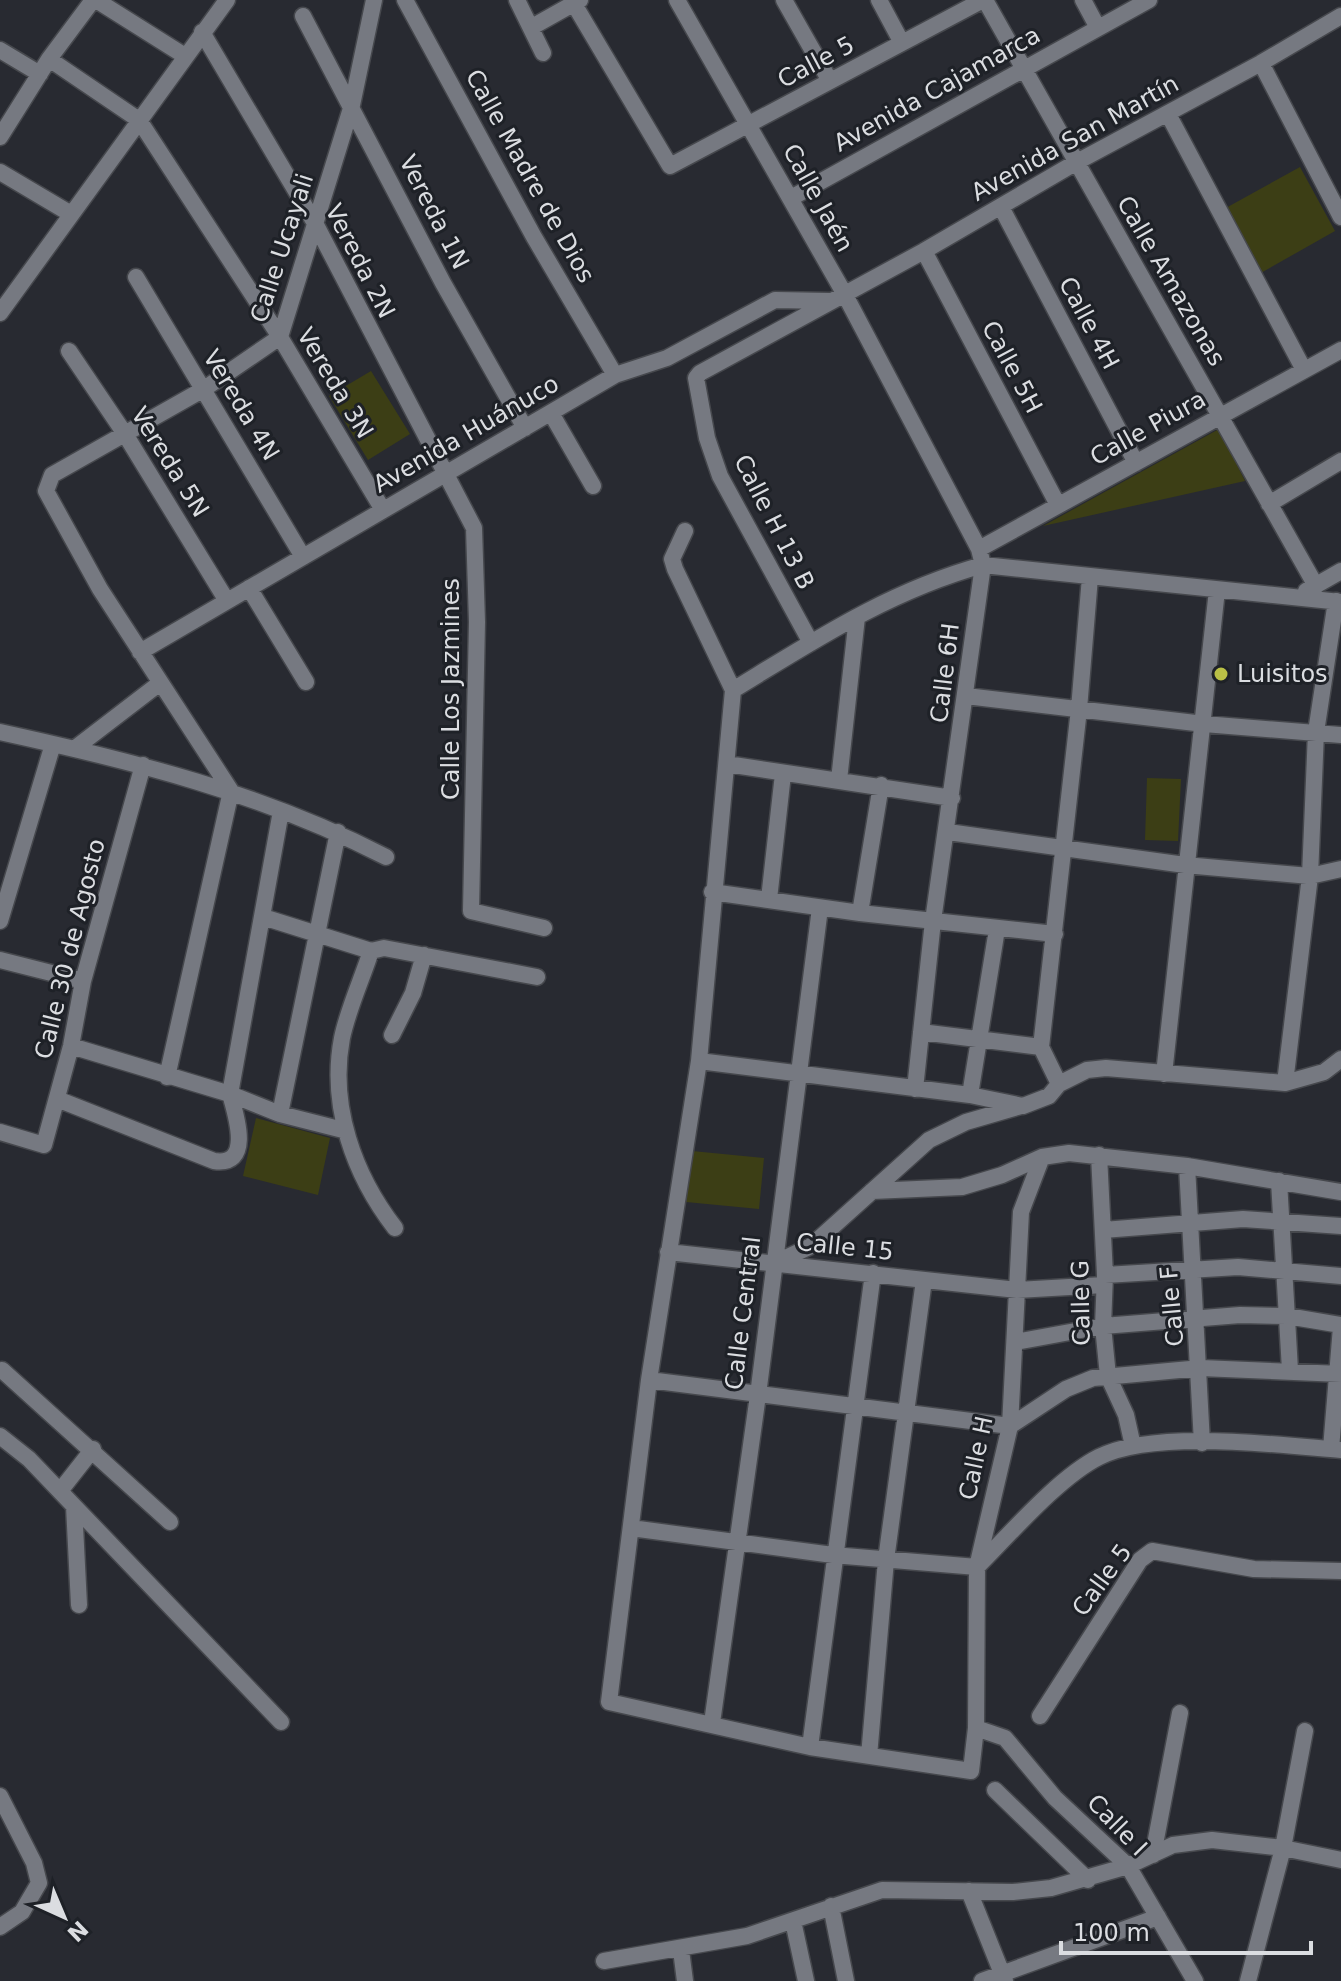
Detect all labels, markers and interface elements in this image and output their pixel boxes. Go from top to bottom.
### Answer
street label: Avenida Cajamarca [829,21,1045,157]
street label: Calle 5 [773,30,859,94]
street label: Calle Madre de Dios [460,64,600,288]
street label: Avenida San Martín [966,69,1184,207]
street label: Calle Jaén [777,139,859,257]
street label: Vereda 1N [393,150,475,274]
street label: Calle Ucayali [245,170,319,326]
street label: Calle Amazonas [1111,191,1231,371]
street label: Vereda 2N [319,199,401,323]
street label: Calle 4H [1053,272,1125,374]
street label: Calle 5H [976,316,1048,418]
street label: Vereda 3N [291,323,379,443]
street label: Vereda 4N [197,345,285,465]
street label: Avenida Huánuco [368,369,564,499]
street label: Calle Piura [1085,385,1211,471]
street label: Vereda 5N [125,402,215,522]
street label: Calle H 13 B [728,450,820,594]
street label: Calle Los Jazmines [437,578,465,800]
street label: Calle 6H [925,621,965,725]
place label: Luisitos [1237,660,1328,688]
marker: Luisitos [1212,665,1230,683]
street label: Calle 30 de Agosto [29,836,111,1062]
street label: Calle 15 [795,1228,895,1266]
street label: Calle Central [720,1235,766,1391]
street label: Calle G [1066,1260,1096,1346]
street label: Calle F [1155,1264,1189,1348]
street label: Calle H [953,1413,999,1503]
street label: Calle 5 [1066,1538,1138,1622]
street label: Calle I [1081,1789,1153,1861]
north arrow [24,1877,104,1957]
scale bar [1061,1905,1311,1955]
text: N [62,1916,93,1946]
text: 100 m [1073,1919,1150,1947]

